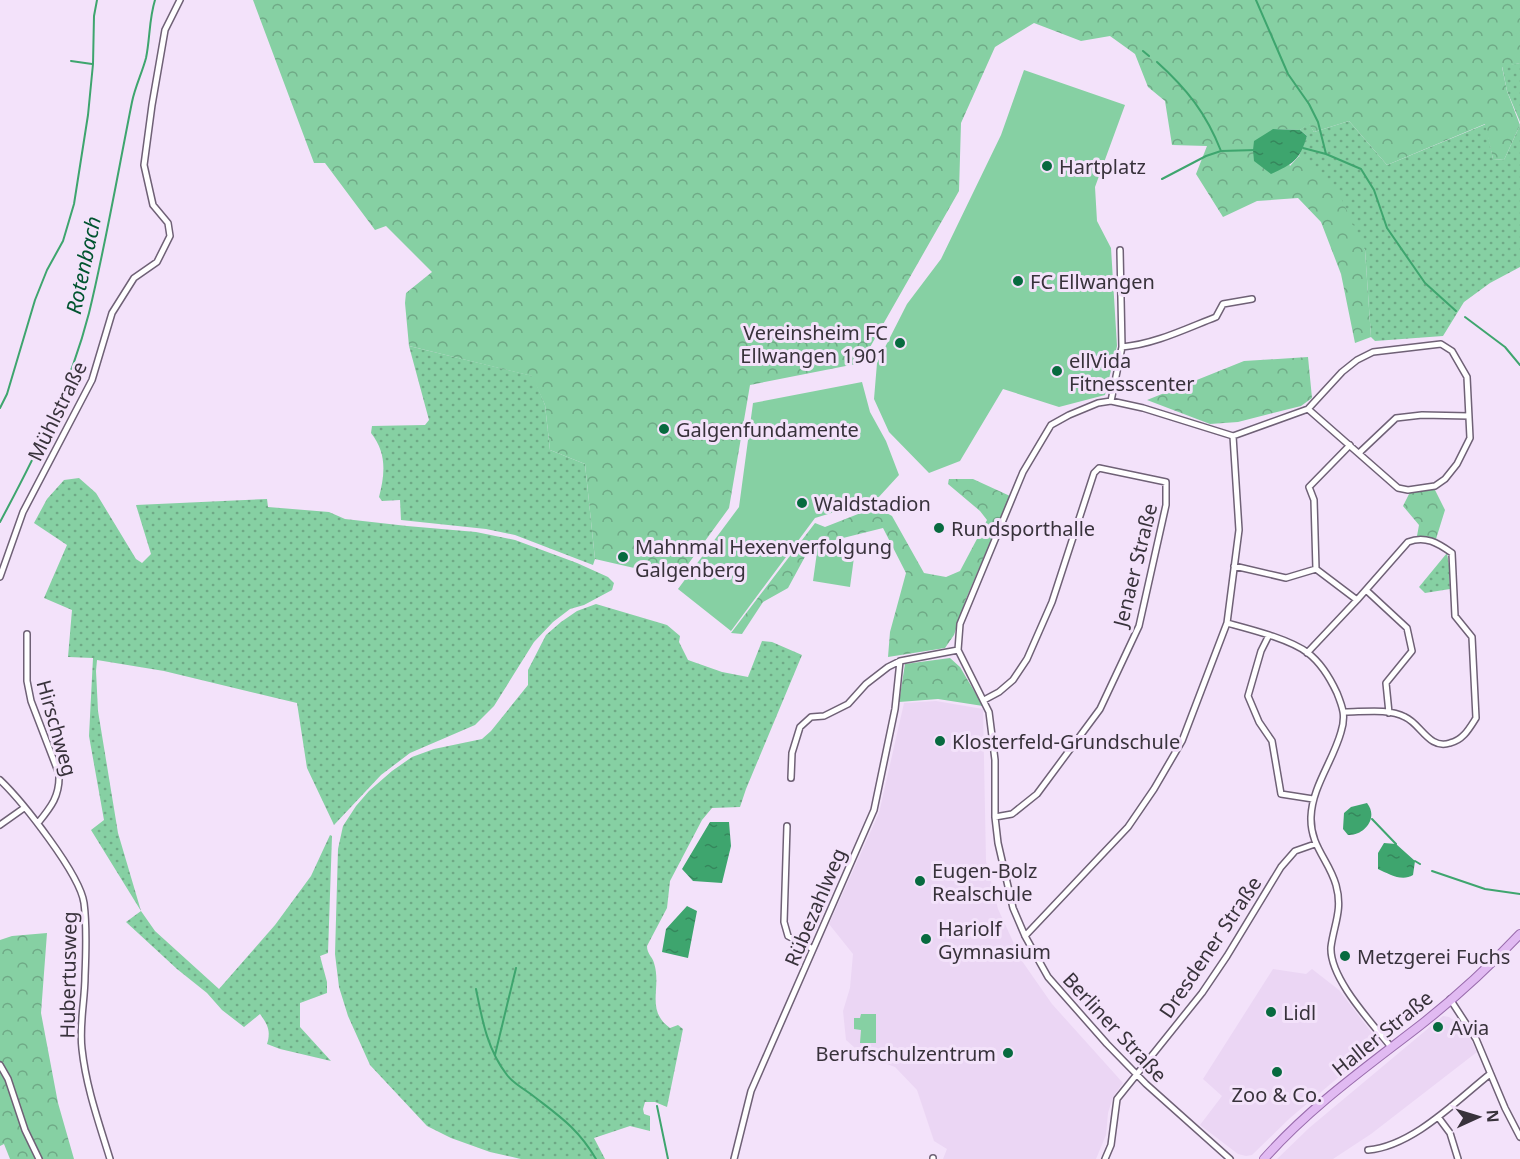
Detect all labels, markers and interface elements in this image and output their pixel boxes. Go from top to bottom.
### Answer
place label: Hartplatz [1059,153,1146,180]
marker: Hartplatz [1040,159,1054,173]
water label: Rotenbach [59,214,107,316]
place label: FC Ellwangen [1030,268,1155,295]
marker: FC Ellwangen [1011,274,1025,288]
place label: Vereinsheim FC Ellwangen 1901 [740,319,888,369]
marker: Vereinsheim FC Ellwangen 1901 [893,336,907,350]
place label: ellVida Fitnesscenter [1069,347,1195,397]
street label: Mühlstraße [21,357,93,465]
marker: ellVida Fitnesscenter [1050,364,1064,378]
place label: Galgenfundamente [676,416,859,443]
marker: Galgenfundamente [657,422,671,436]
place label: Waldstadion [814,490,931,517]
marker: Waldstadion [795,496,809,510]
street label: Jenaer Straße [1106,500,1163,631]
place label: Rundsporthalle [951,515,1095,542]
marker: Rundsporthalle [932,521,946,535]
place label: Mahnmal Hexenverfolgung Galgenberg [635,533,892,583]
marker: Mahnmal Hexenverfolgung Galgenberg [616,550,630,564]
street label: Hirschweg [30,677,84,779]
place label: Klosterfeld-Grundschule [952,728,1180,755]
marker: Klosterfeld-Grundschule [933,734,947,748]
street label: Rübezahlweg [778,844,852,970]
place label: Eugen-Bolz Realschule [932,857,1038,907]
street label: Dresdener Straße [1153,871,1267,1023]
marker: Eugen-Bolz Realschule [913,874,927,888]
street label: Hubertusweg [53,911,83,1039]
place label: Hariolf Gymnasium [938,915,1051,965]
marker: Hariolf Gymnasium [919,932,933,946]
place label: Metzgerei Fuchs [1357,943,1510,970]
marker: Metzgerei Fuchs [1338,949,1352,963]
street label: Berliner Straße [1057,966,1173,1088]
street label: Haller Straße [1326,984,1438,1082]
place label: Lidl [1283,999,1316,1026]
marker: Lidl [1264,1005,1278,1019]
place label: Avia [1450,1014,1489,1041]
marker: Avia [1431,1020,1445,1034]
place label: Berufschulzentrum [816,1040,996,1067]
marker: Berufschulzentrum [1001,1046,1015,1060]
marker: Zoo & Co. [1270,1065,1284,1079]
place label: Zoo & Co. [1232,1081,1322,1108]
north arrow [1448,1087,1508,1147]
text: N [1482,1109,1504,1123]

